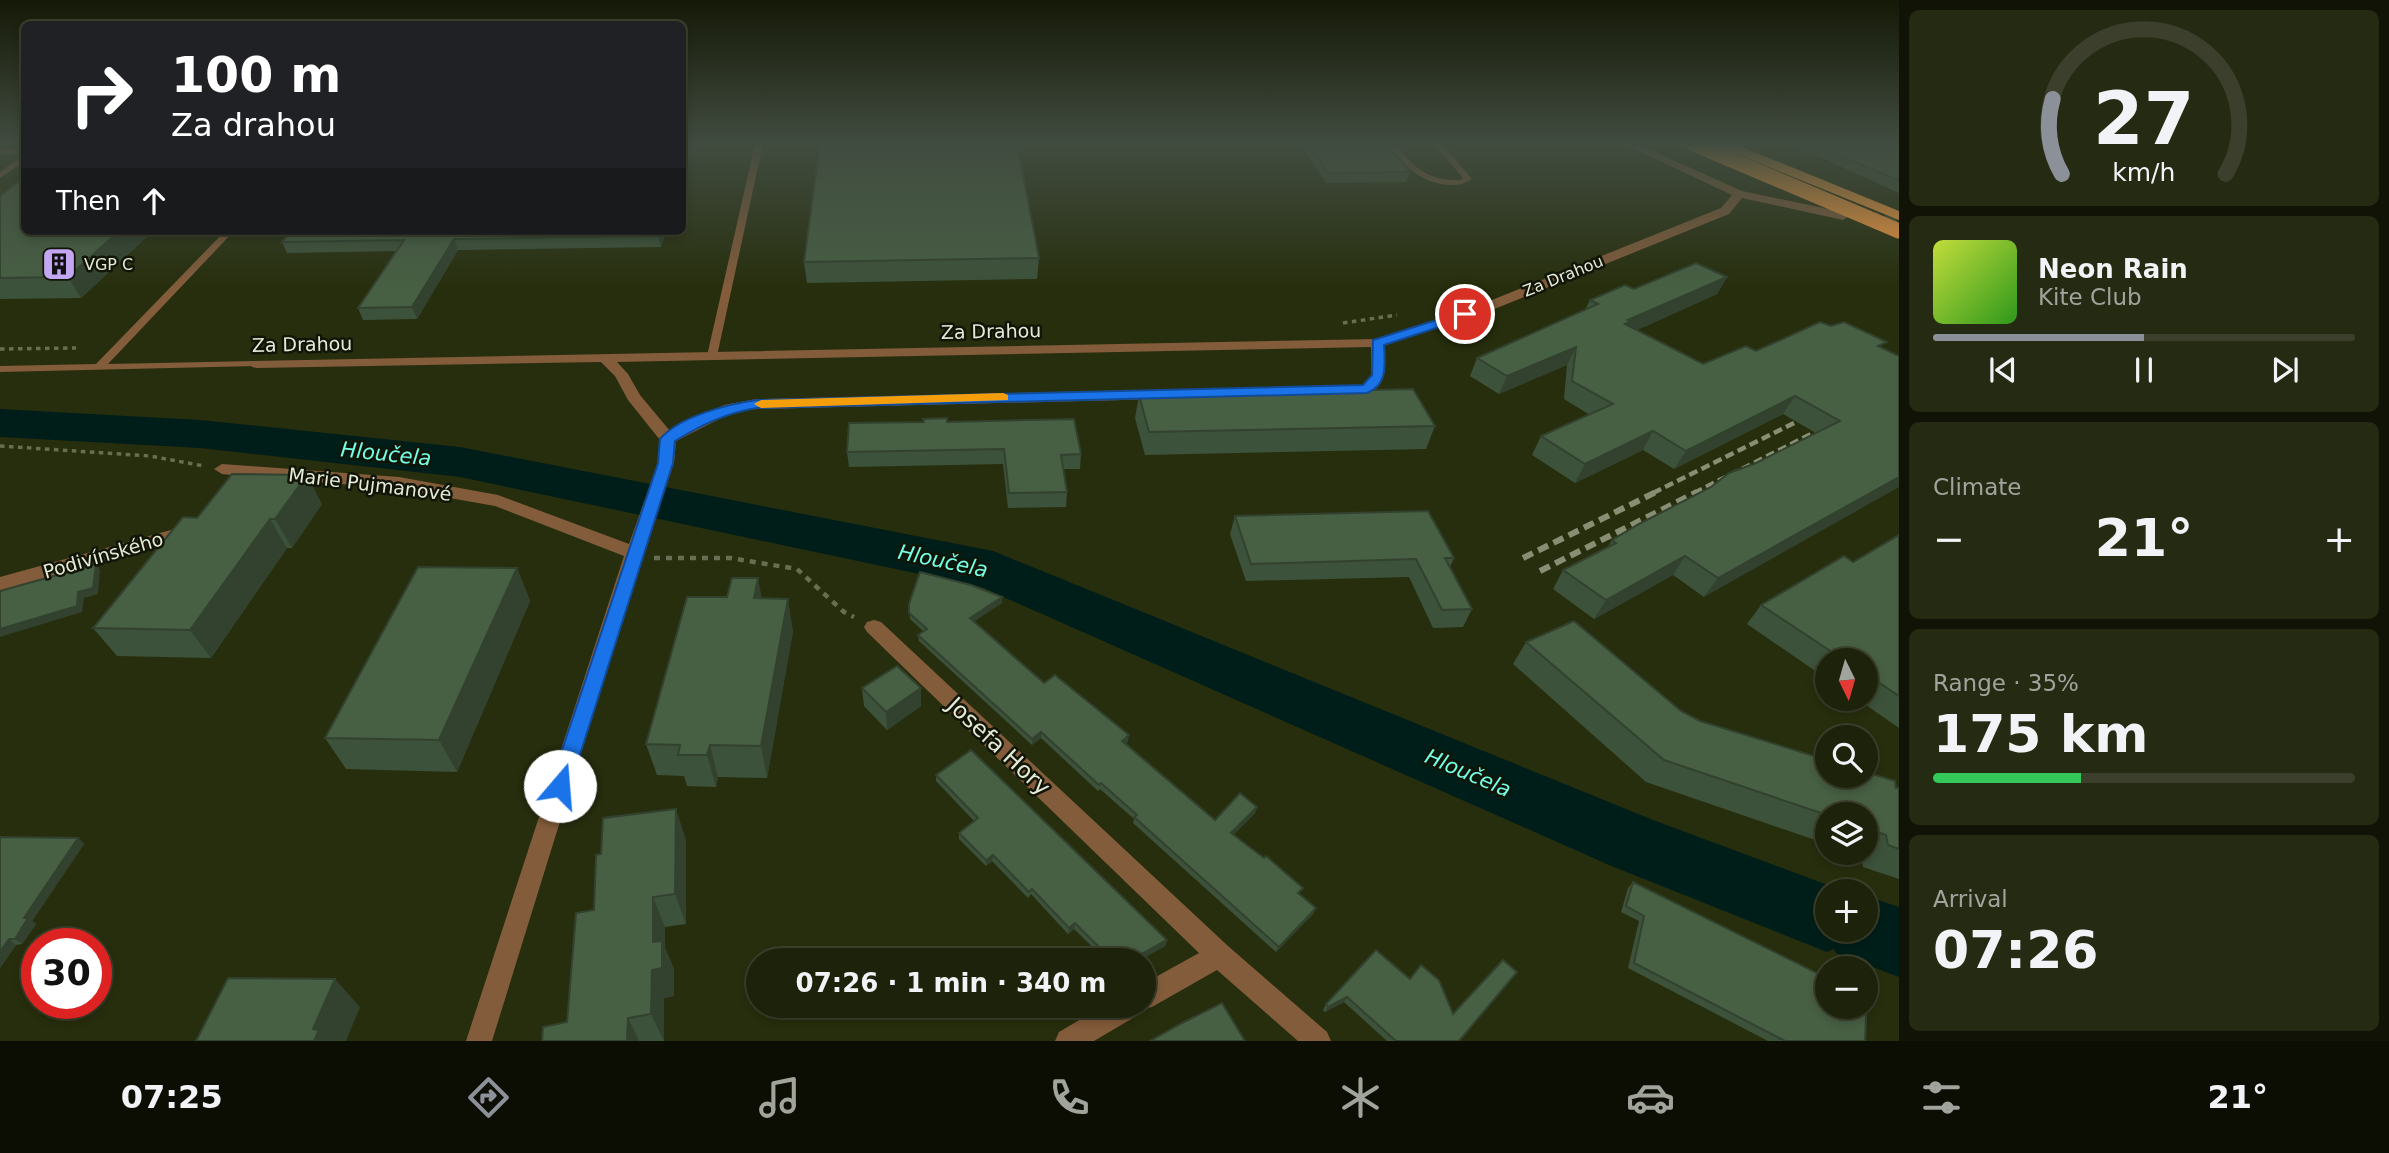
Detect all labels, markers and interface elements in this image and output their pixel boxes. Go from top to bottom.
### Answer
text: 100 m [171,47,341,104]
icon: right [56,49,147,140]
text: 27 [2093,76,2195,161]
text: Za drahou [171,106,336,144]
text: km/h [2112,158,2176,187]
icon: ahead [135,182,173,220]
text: Then [56,186,121,216]
building icon: VGP C [40,245,78,283]
street label: Za Drahou [1520,251,1606,301]
text: Neon Rain [2038,254,2188,284]
place label: VGP C [84,255,133,274]
pin [1435,284,1495,344]
text: Kite Club [2038,284,2142,310]
icon: arrive [1446,295,1484,333]
street label: Za Drahou [941,319,1041,343]
street label: Za Drahou [252,332,352,356]
icon: previous [1984,351,2022,389]
icon: pause [2125,351,2163,389]
icon: next [2266,351,2304,389]
water label: Hloučela [340,437,432,471]
street label: Marie Pujmanové [287,463,453,505]
text: Climate [1933,474,2022,500]
text: 21° [2095,508,2193,568]
text: − [1933,517,1965,561]
text: + [2323,517,2355,561]
street label: Podivínského [40,527,166,583]
water label: Hloučela [896,540,990,582]
north arrow [1815,648,1878,710]
map controls [1815,648,1878,1019]
text: Range · 35% [1933,670,2079,696]
street label: Josefa Hory [941,690,1056,800]
text: 175 km [1933,704,2148,764]
button: search [1815,725,1878,788]
water label: Hloučela [1421,744,1515,802]
position arrow [523,749,597,823]
button: layers [1815,802,1878,865]
button: + [1815,879,1878,942]
text: Arrival [1933,886,2008,912]
text: 07:26 [1933,920,2099,980]
speed limit sign: 30 [21,928,112,1019]
button: − [1815,956,1878,1019]
text: 07:26 · 1 min · 340 m [796,968,1106,998]
icon: directions [464,1073,513,1122]
icon: music [755,1073,804,1122]
icon: phone [1045,1073,1094,1122]
icon: climate [1336,1073,1385,1122]
icon: car [1626,1073,1675,1122]
icon: filters [1917,1073,1966,1122]
text: 07:25 [121,1078,223,1116]
text: 21° [2208,1078,2268,1116]

